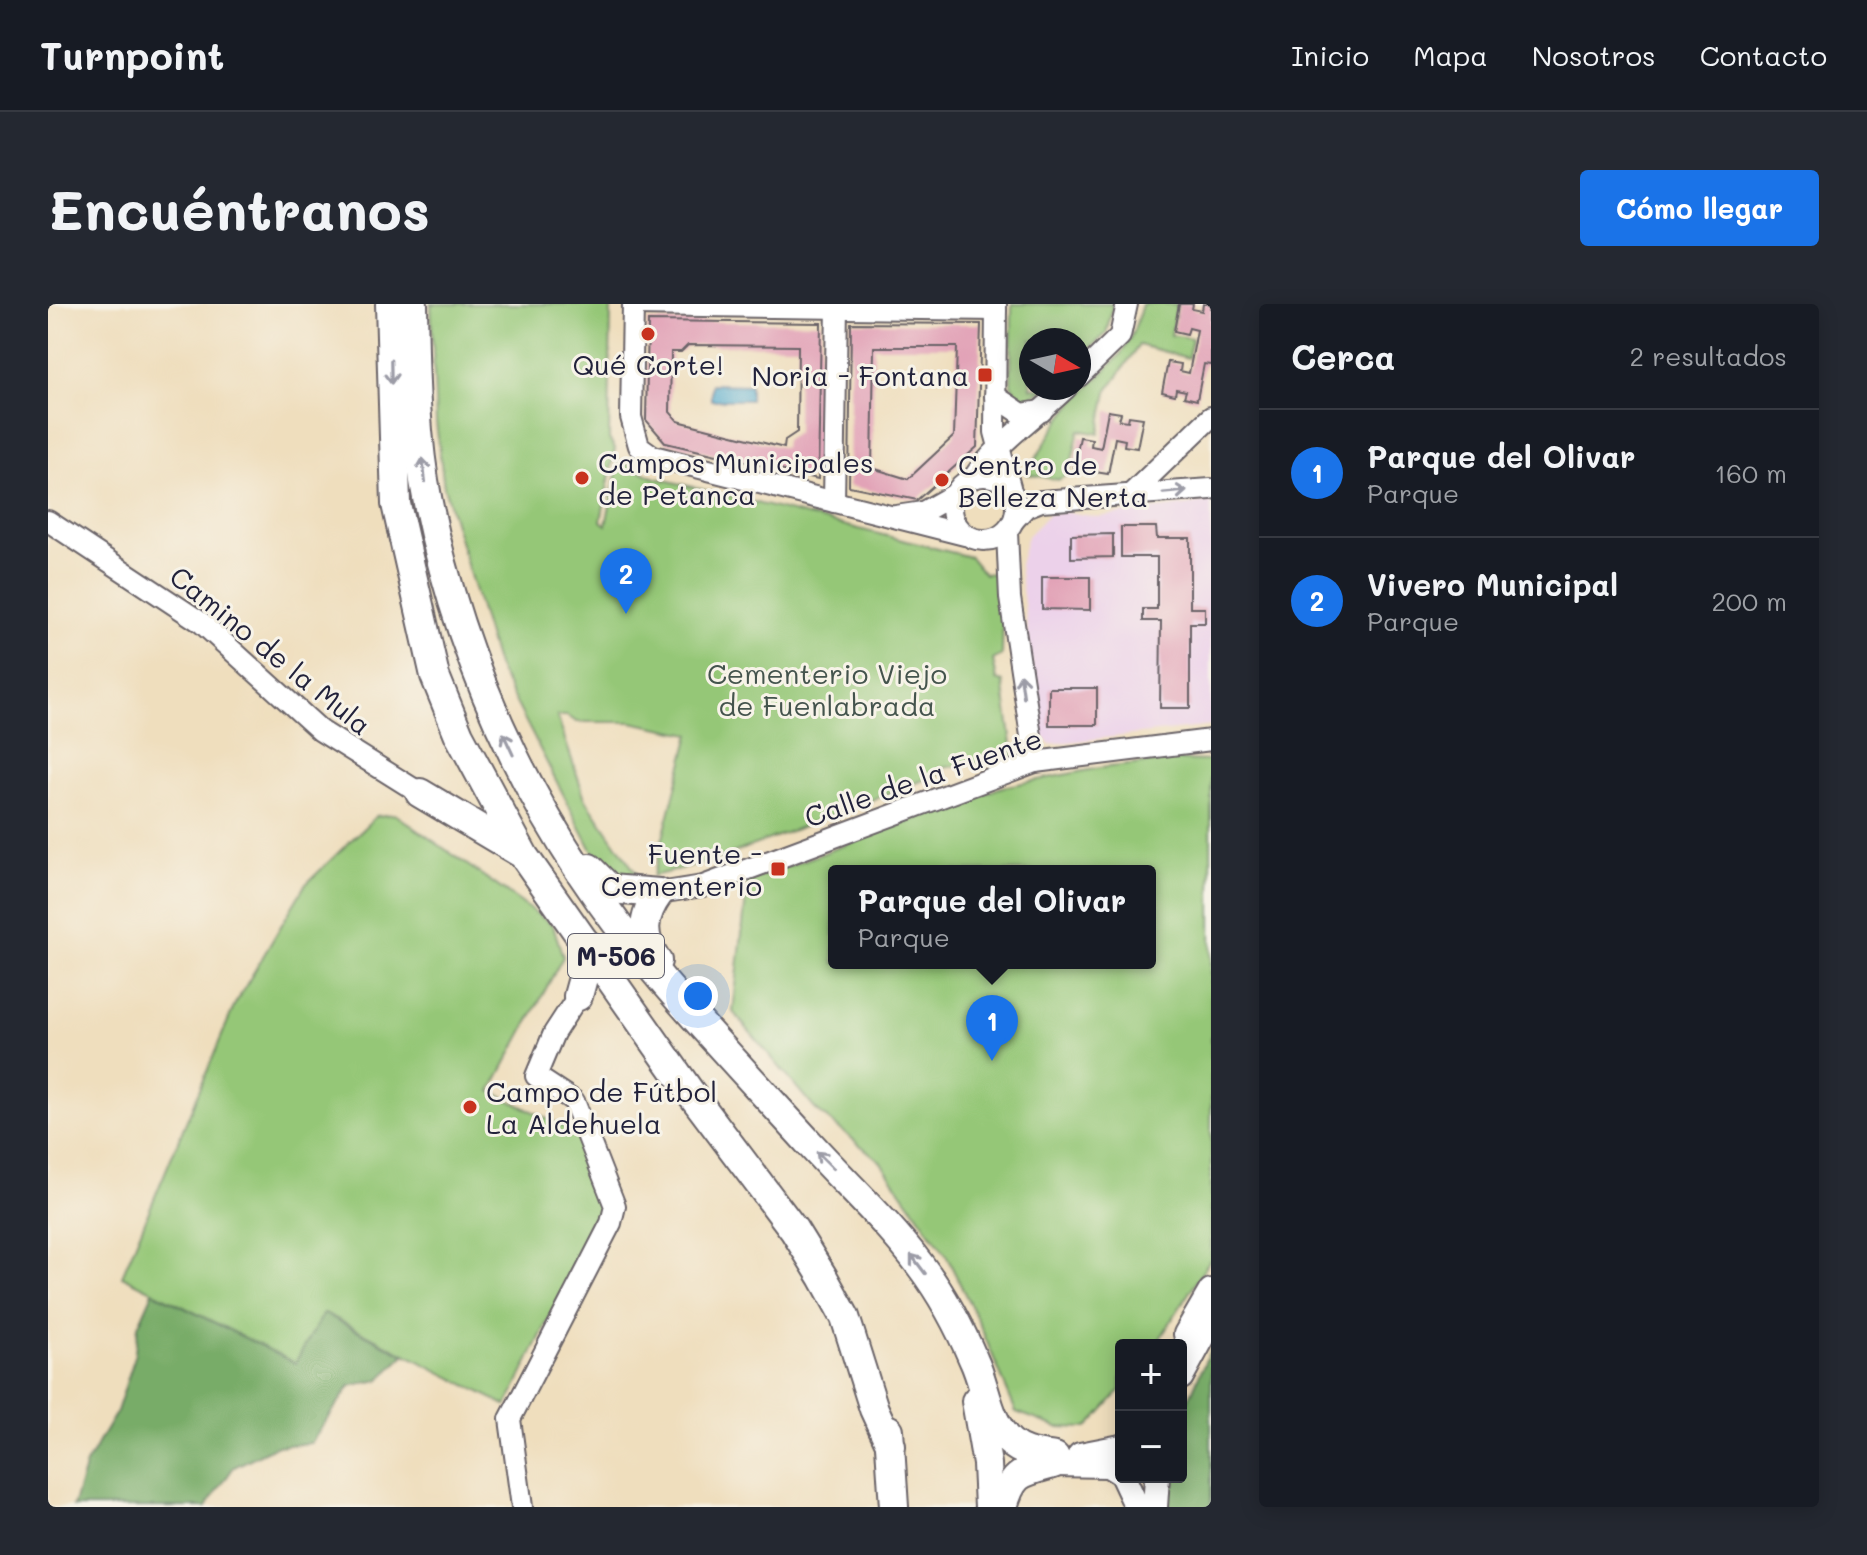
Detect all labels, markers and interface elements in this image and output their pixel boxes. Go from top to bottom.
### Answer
text: Turnpoint [40,30,224,80]
text: Inicio [1291,37,1369,73]
text: Mapa [1413,37,1488,73]
text: Nosotros [1532,37,1656,73]
text: Contacto [1700,37,1827,73]
button: Cómo llegar [1580,170,1819,246]
text: Encuéntranos [48,172,430,245]
marker: Qué Corte! [639,325,657,343]
north arrow [1019,328,1091,400]
text: Cerca [1291,334,1395,379]
text: 2 resultados [1629,339,1787,373]
place label: Qué Corte! [572,346,724,382]
place label: Noria - Fontana [751,357,969,393]
one-way arrow [383,358,399,385]
marker: Noria - Fontana [976,366,994,384]
text: Parque del Olivar [1367,436,1635,476]
place label: Campos Municipales de Petanca [598,444,874,512]
place label: Centro de Belleza Nerta [958,446,1148,514]
text: 1 [1311,456,1323,490]
text: 160 m [1715,456,1787,490]
one-way arrow [416,458,431,483]
marker: Campos Municipales de Petanca [573,469,591,487]
marker: Centro de Belleza Nerta [933,471,951,489]
text: Parque [1367,476,1459,510]
one-way arrow [1161,484,1188,499]
pin: 2 [600,548,652,614]
street label: Camino de la Mula [163,558,379,742]
text: Vivero Municipal [1367,564,1618,604]
text: 2 [1310,584,1324,618]
text: 200 m [1711,584,1787,618]
text: Parque [1367,604,1459,638]
park label: Cementerio Viejo de Fuenlabrada [707,655,947,723]
one-way arrow [1014,673,1029,699]
street label: Calle de la Fuente [800,719,1046,835]
one-way arrow [500,732,515,757]
place label: Fuente - Cementerio [601,835,762,903]
marker: Fuente - Cementerio [769,860,787,878]
popup [828,865,1156,969]
text: Parque del Olivar [858,880,1126,920]
text: Parque [858,920,950,954]
road number: M-506 [568,934,664,978]
your location [678,976,718,1016]
pin: 1 [966,995,1018,1061]
place label: Campo de Fútbol La Aldehuela [486,1073,717,1141]
marker: Campo de Fútbol La Aldehuela [461,1098,479,1116]
one-way arrow [816,1150,835,1170]
one-way arrow [910,1254,927,1275]
map controls [1115,1339,1187,1483]
button: + [1115,1339,1187,1411]
button: − [1115,1411,1187,1483]

